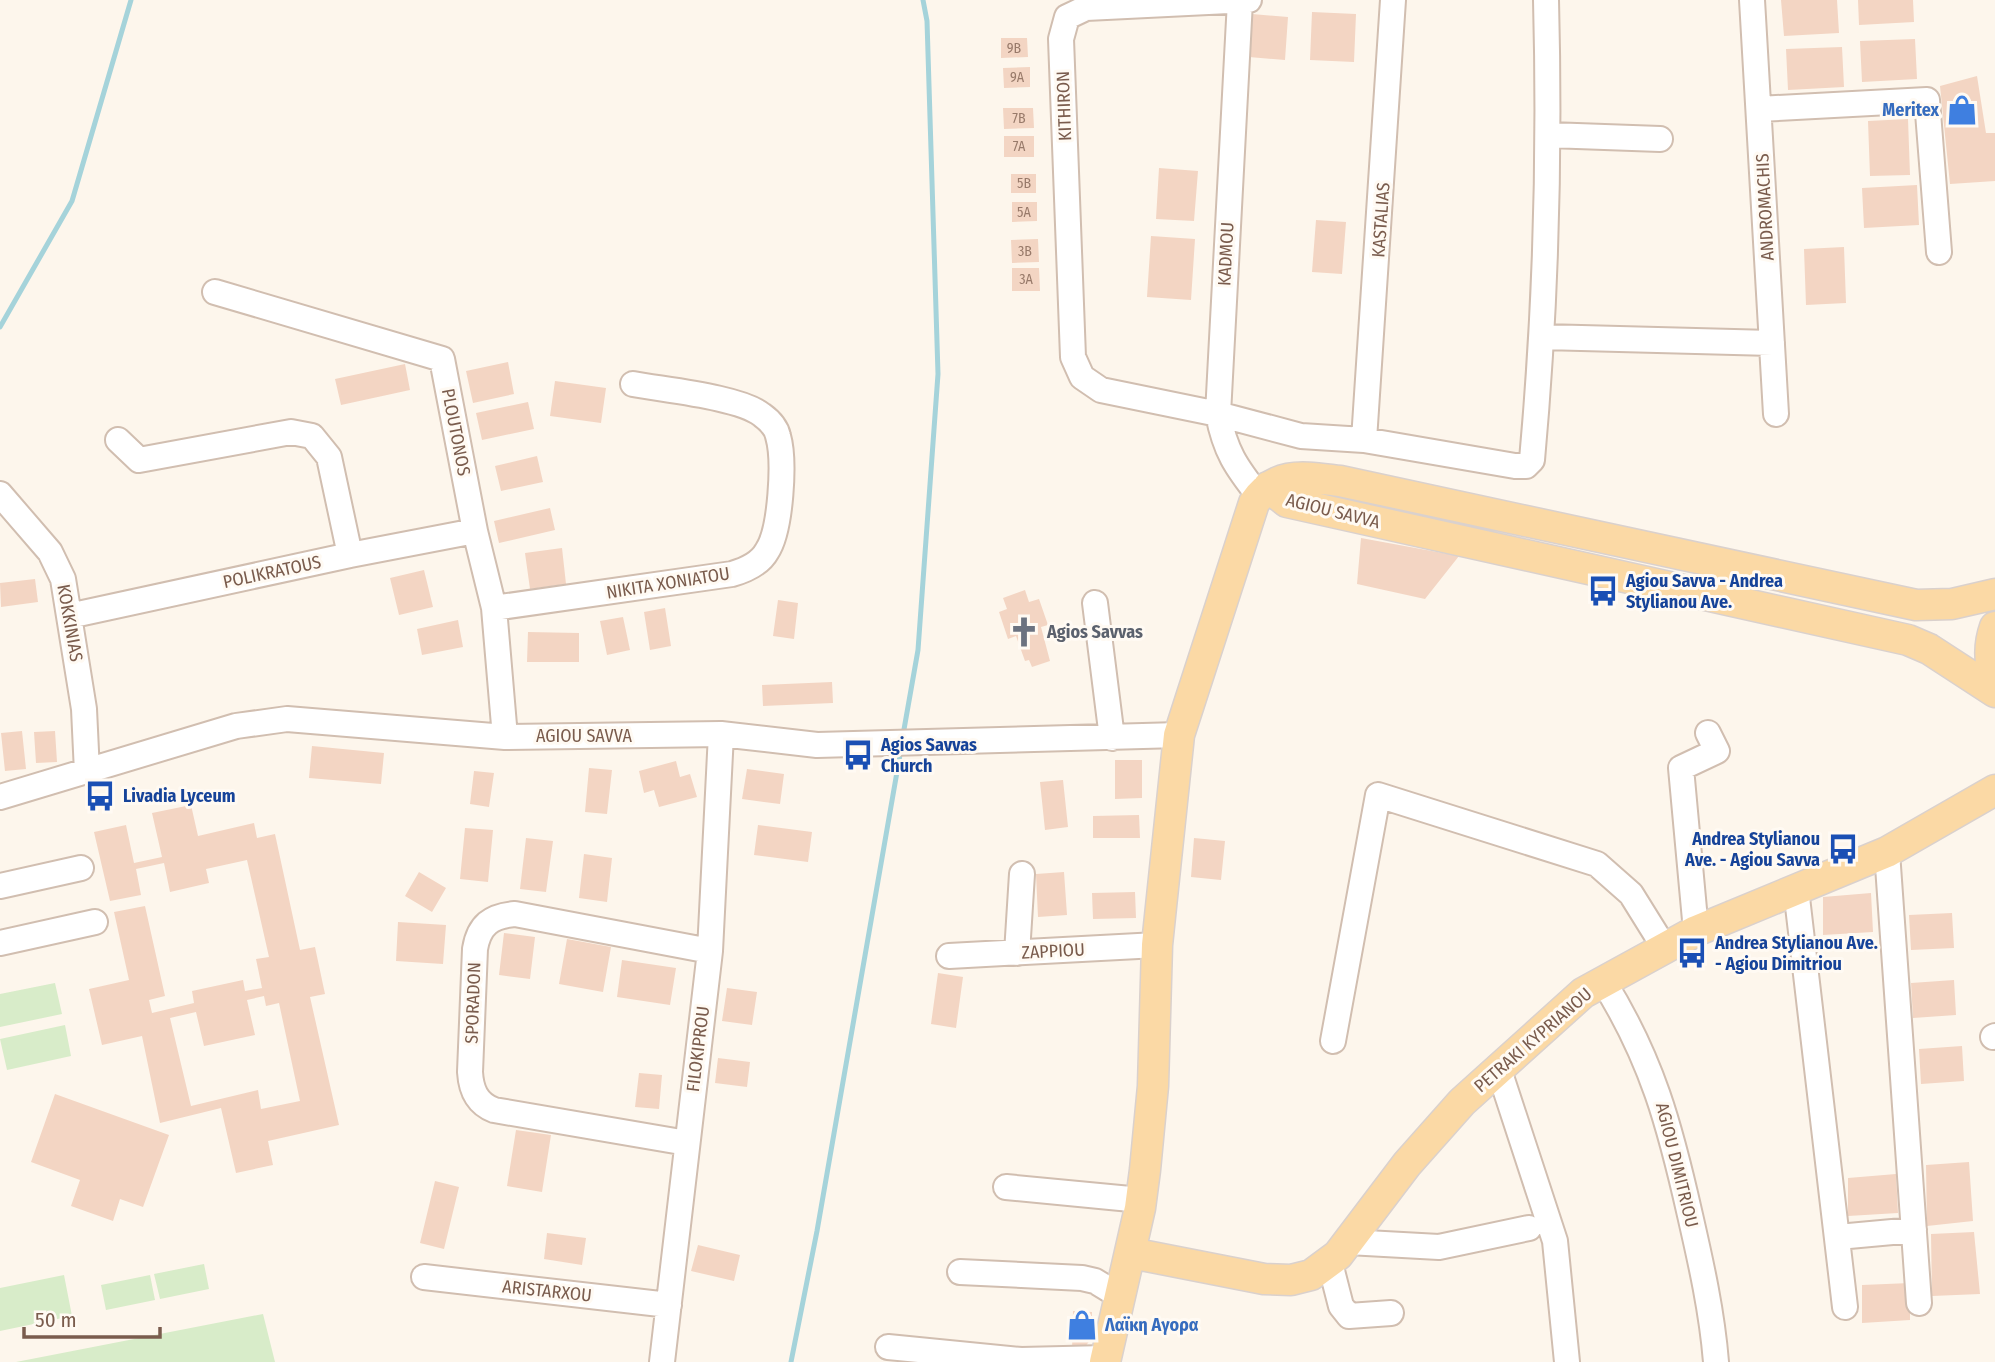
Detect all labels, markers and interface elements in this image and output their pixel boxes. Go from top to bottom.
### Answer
house number: 9B [1007,40,1022,57]
house number: 9A [1010,69,1025,86]
street label: KITHIRON [1052,71,1076,141]
shop icon: Meritex [1945,93,1979,127]
place label: Meritex [1882,99,1940,121]
house number: 7B [1012,110,1026,127]
house number: 7A [1013,138,1026,155]
street label: ANDROMACHIS [1751,153,1779,261]
house number: 5B [1017,175,1031,192]
street label: KASTALIAS [1367,182,1395,258]
house number: 5A [1017,204,1032,221]
street label: KADMOU [1213,222,1239,286]
house number: 3B [1018,243,1032,260]
house number: 3A [1019,271,1033,288]
street label: PLOUTONOS [437,386,475,478]
street label: AGIOU SAVVA [1284,489,1383,533]
street label: POLIKRATOUS [221,551,323,593]
street label: NIKITA XONIATOU [605,562,731,604]
place label: Agiou Savva - Andrea Stylianou Ave. [1625,570,1783,613]
bus stop icon: Agiou Savva - Andrea Stylianou Ave. [1586,574,1620,608]
street label: KOKKINIAS [52,582,88,664]
church icon: Agios Savvas [1007,615,1041,649]
place label: Agios Savvas [1046,621,1143,643]
street label: AGIOU SAVVA [536,725,633,747]
place label: Agios Savvas Church [880,734,977,777]
bus stop icon: Agios Savvas Church [841,738,875,772]
bus stop icon: Livadia Lyceum [83,779,117,813]
place label: Livadia Lyceum [123,785,235,807]
place label: Andrea Stylianou Ave. - Agiou Savva [1684,828,1820,871]
bus stop icon: Andrea Stylianou Ave. - Agiou Savva [1826,832,1860,866]
place label: Andrea Stylianou Ave. - Agiou Dimitriou [1714,932,1878,975]
bus stop icon: Andrea Stylianou Ave. - Agiou Dimitriou [1675,936,1709,970]
street label: ZAPPIOU [1021,938,1085,964]
street label: SPORADON [461,962,485,1044]
street label: PETRAKI KYPRIANOU [1470,983,1596,1097]
street label: FILOKIPROU [682,1005,714,1093]
street label: AGIOU DIMITRIOU [1651,1100,1703,1230]
street label: ARISTARXOU [501,1275,593,1307]
scale bar [24,1296,161,1340]
text: 50 m [35,1307,77,1333]
shop icon: Λαϊκη Αγορα [1065,1308,1099,1342]
place label: Λαϊκη Αγορα [1104,1314,1199,1336]

